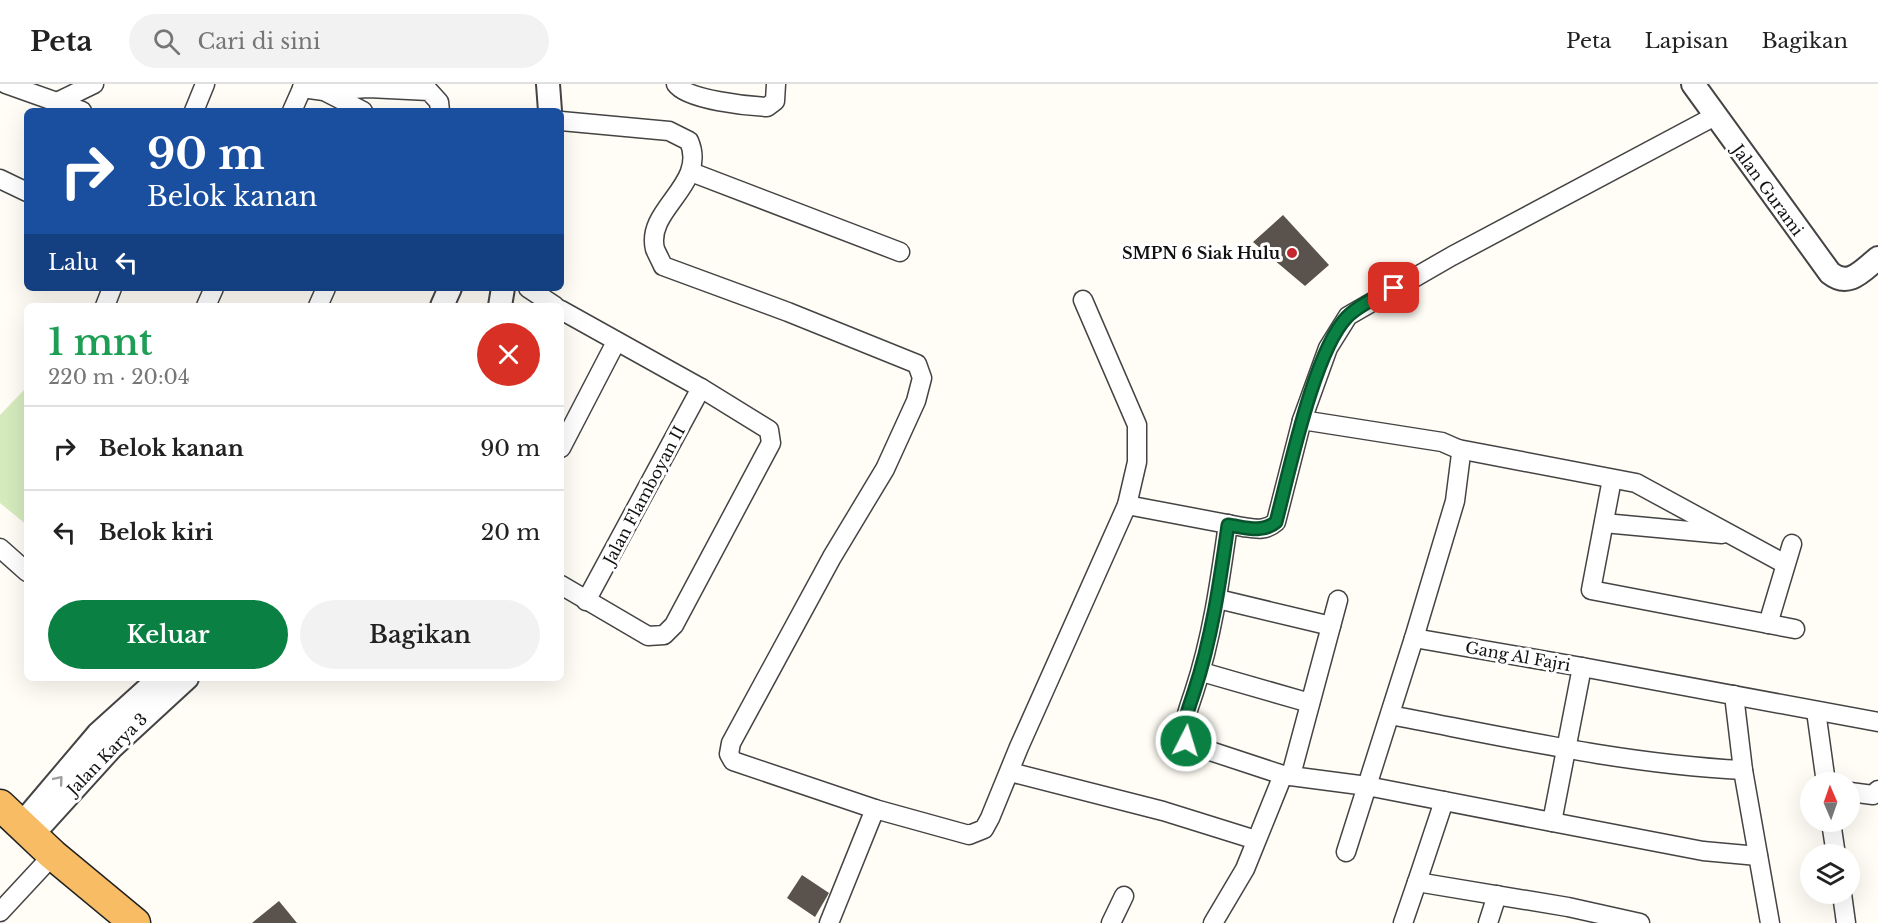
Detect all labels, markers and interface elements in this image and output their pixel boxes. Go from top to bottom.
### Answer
search box [129,14,549,68]
text: Peta [30,24,93,59]
icon: search [150,25,183,58]
text: Cari di sini [198,28,320,55]
text: Peta [1566,28,1612,54]
text: Lapisan [1645,28,1728,54]
text: Bagikan [1761,28,1848,54]
text: 90 m [147,128,265,180]
icon: right [48,132,126,210]
street label: Jalan Gurami [1727,139,1808,240]
text: Belok kanan [147,180,317,213]
place label: SMPN 6 Siak Hulu [1122,243,1281,263]
icon: left [110,246,143,279]
marker: SMPN 6 Siak Hulu [1285,246,1299,260]
text: Lalu [48,249,98,276]
pin [1368,262,1419,313]
icon: arrive [1377,271,1410,304]
text: 1 mnt [48,320,153,365]
button: close [477,323,540,386]
text: 220 m · 20:04 [48,365,190,389]
street label: Jalan Flamboyan II [598,422,689,570]
icon: right [48,432,81,465]
text: Belok kanan [99,435,244,462]
text: 90 m [480,435,540,462]
icon: left [48,516,81,549]
text: Belok kiri [99,519,213,546]
text: 20 m [481,519,540,546]
button: Keluar [48,600,288,669]
button: Bagikan [300,600,540,669]
street label: Gang Al Fajri [1464,637,1573,675]
street label: Jalan Karya 3 [61,709,151,801]
position arrow [1154,709,1218,773]
north arrow [1800,772,1860,832]
map controls [1800,772,1860,904]
one-way arrow [52,776,63,787]
button: layers [1800,844,1860,904]

